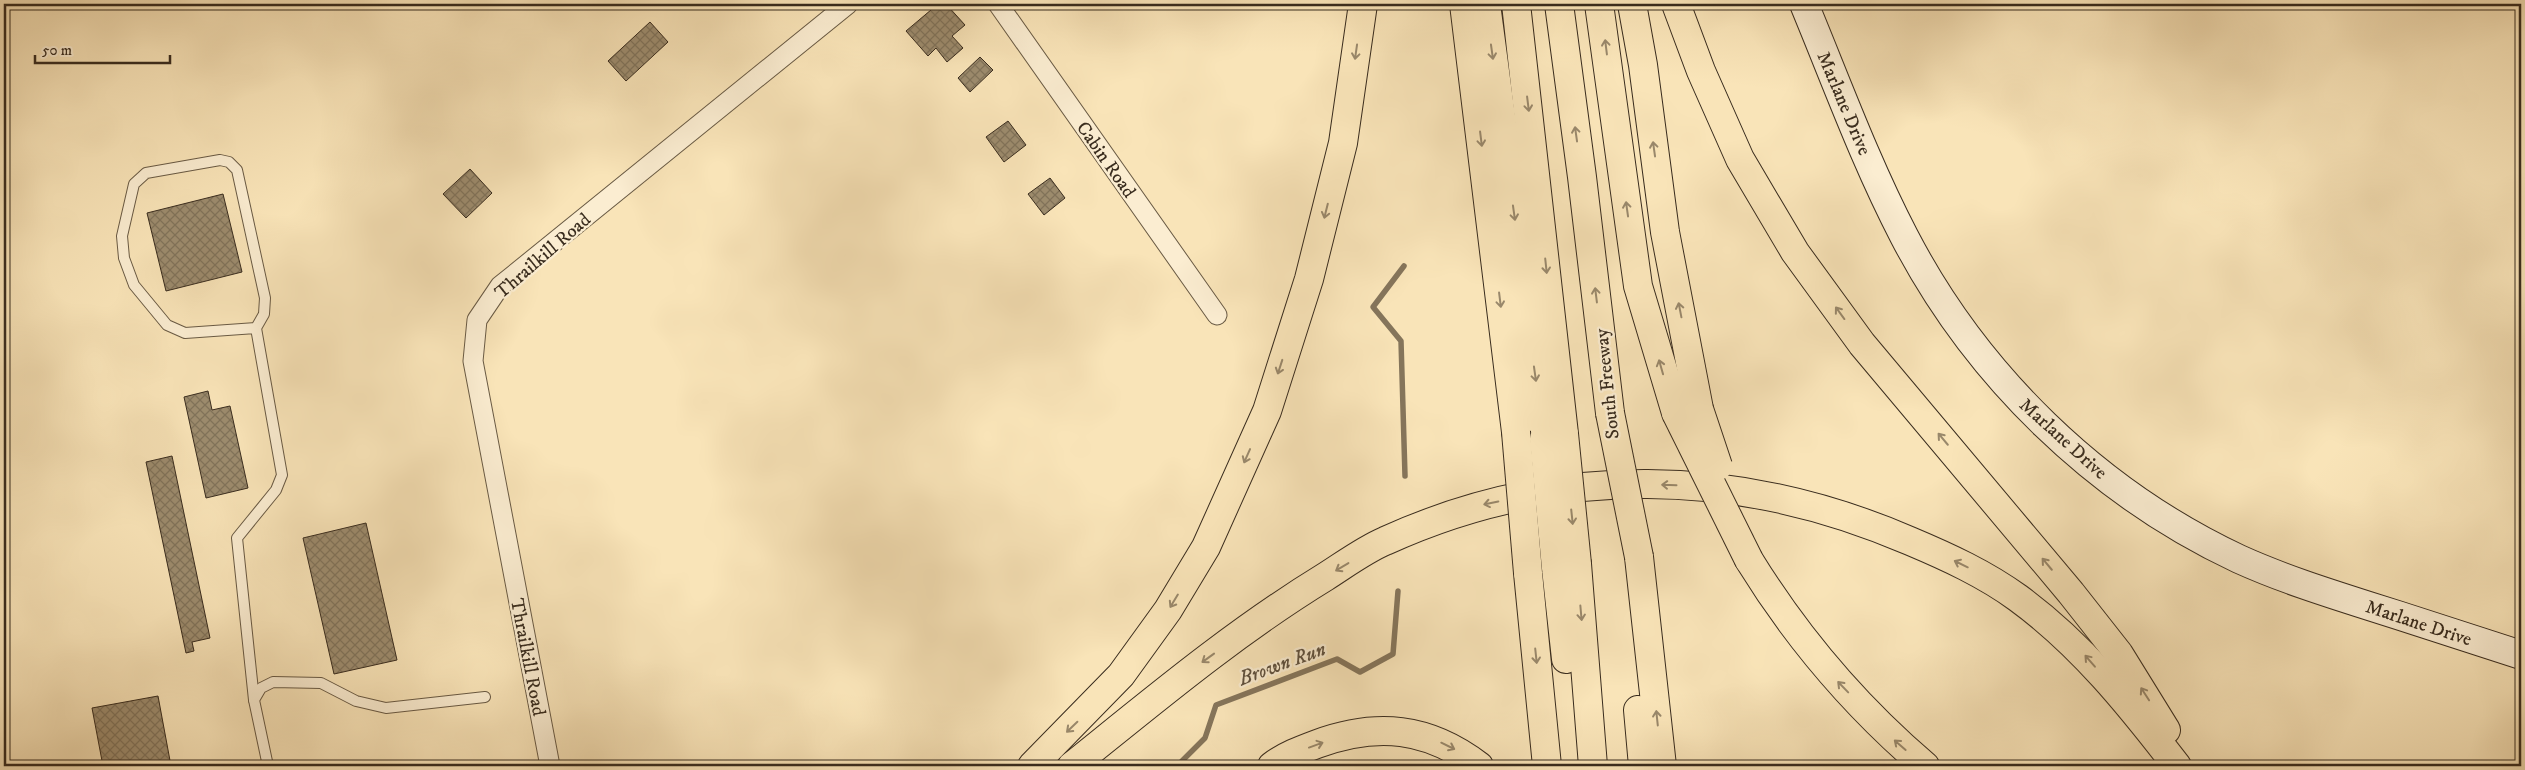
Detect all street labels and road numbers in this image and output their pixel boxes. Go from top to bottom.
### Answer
street label: Marlane Drive [1811,48,1876,159]
street label: Cabin Road [1071,117,1141,203]
street label: Thrailkill Road [490,208,596,304]
street label: South Freeway [1590,326,1625,440]
street label: Marlane Drive [2014,394,2112,485]
street label: Marlane Drive [2363,595,2475,651]
street label: Thrailkill Road [505,597,550,719]

